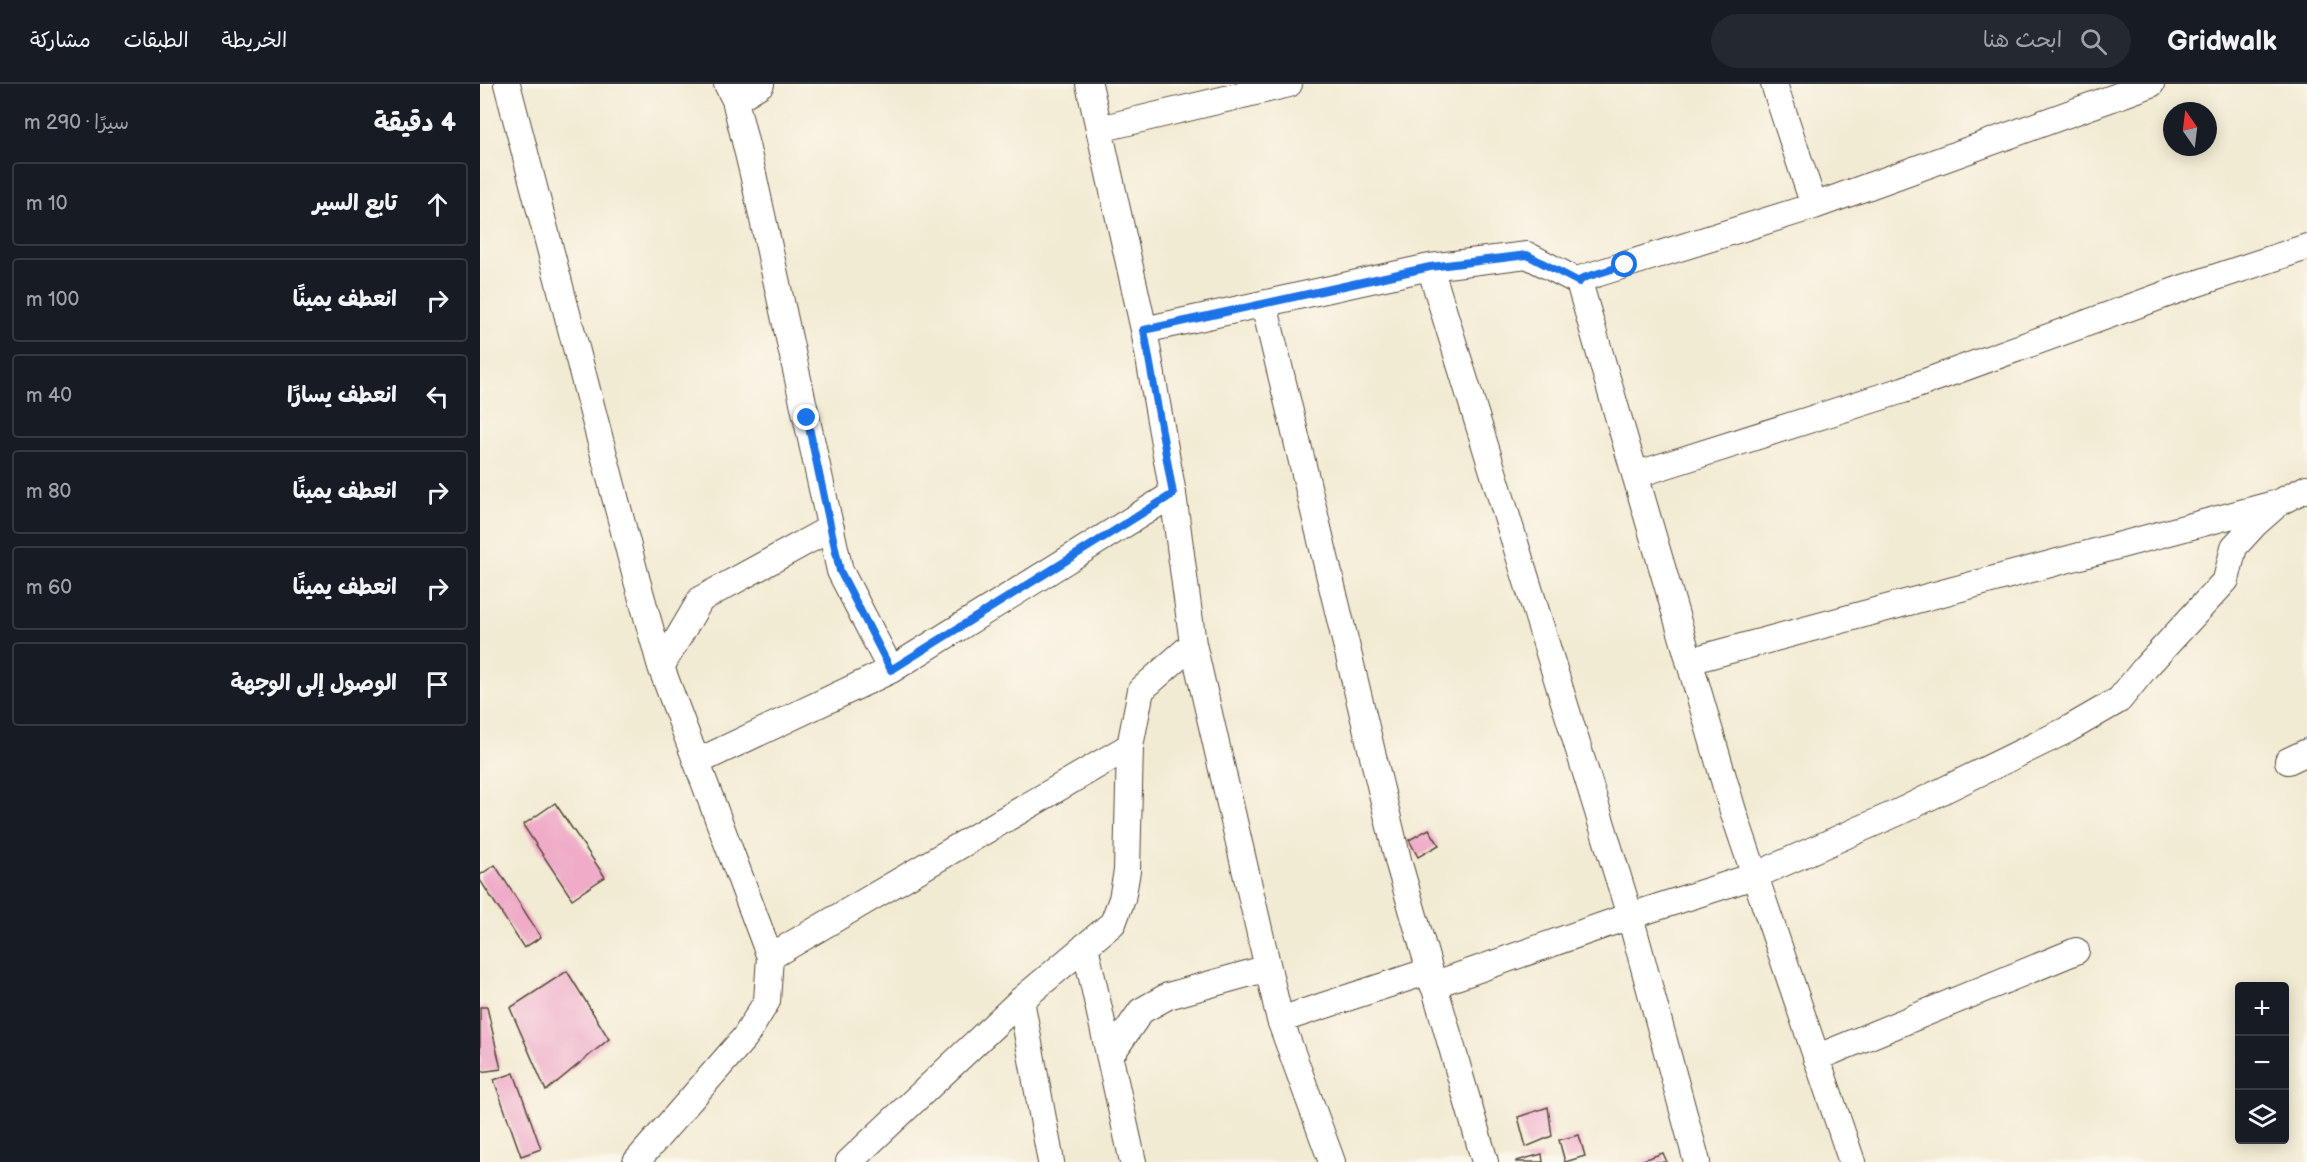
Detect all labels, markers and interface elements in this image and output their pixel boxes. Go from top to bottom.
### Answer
search box [1711,14,2131,68]
icon: search [2077,25,2110,58]
text: Gridwalk [2167,25,2277,58]
text: ابحث هنا [1983,27,2062,54]
text: مشاركة [30,28,91,53]
text: الطبقات [124,28,189,53]
text: الخريطة [222,28,287,53]
north arrow [2163,102,2217,156]
text: 4 دقيقة [374,108,456,139]
text: سيرًا · 290 m [24,111,129,135]
icon: ahead [421,188,454,221]
text: تابع السير [313,190,397,217]
text: 10 m [26,192,67,216]
route start [1611,251,1637,277]
icon: right [421,284,454,317]
text: انعطف يمينًا [293,286,397,313]
text: 100 m [26,288,79,312]
icon: left [421,380,454,413]
text: انعطف يسارًا [287,382,397,409]
text: 40 m [26,384,72,408]
route end [793,404,819,430]
icon: right [421,476,454,509]
text: انعطف يمينًا [293,478,397,505]
text: 80 m [26,480,71,504]
icon: right [421,572,454,605]
text: انعطف يمينًا [293,574,397,601]
text: 60 m [26,576,72,600]
icon: arrive [421,668,454,701]
text: الوصول إلى الوجهة [230,670,397,697]
map controls [2235,982,2289,1144]
button: + [2235,982,2289,1036]
button: − [2235,1036,2289,1090]
button: layers [2235,1090,2289,1144]

